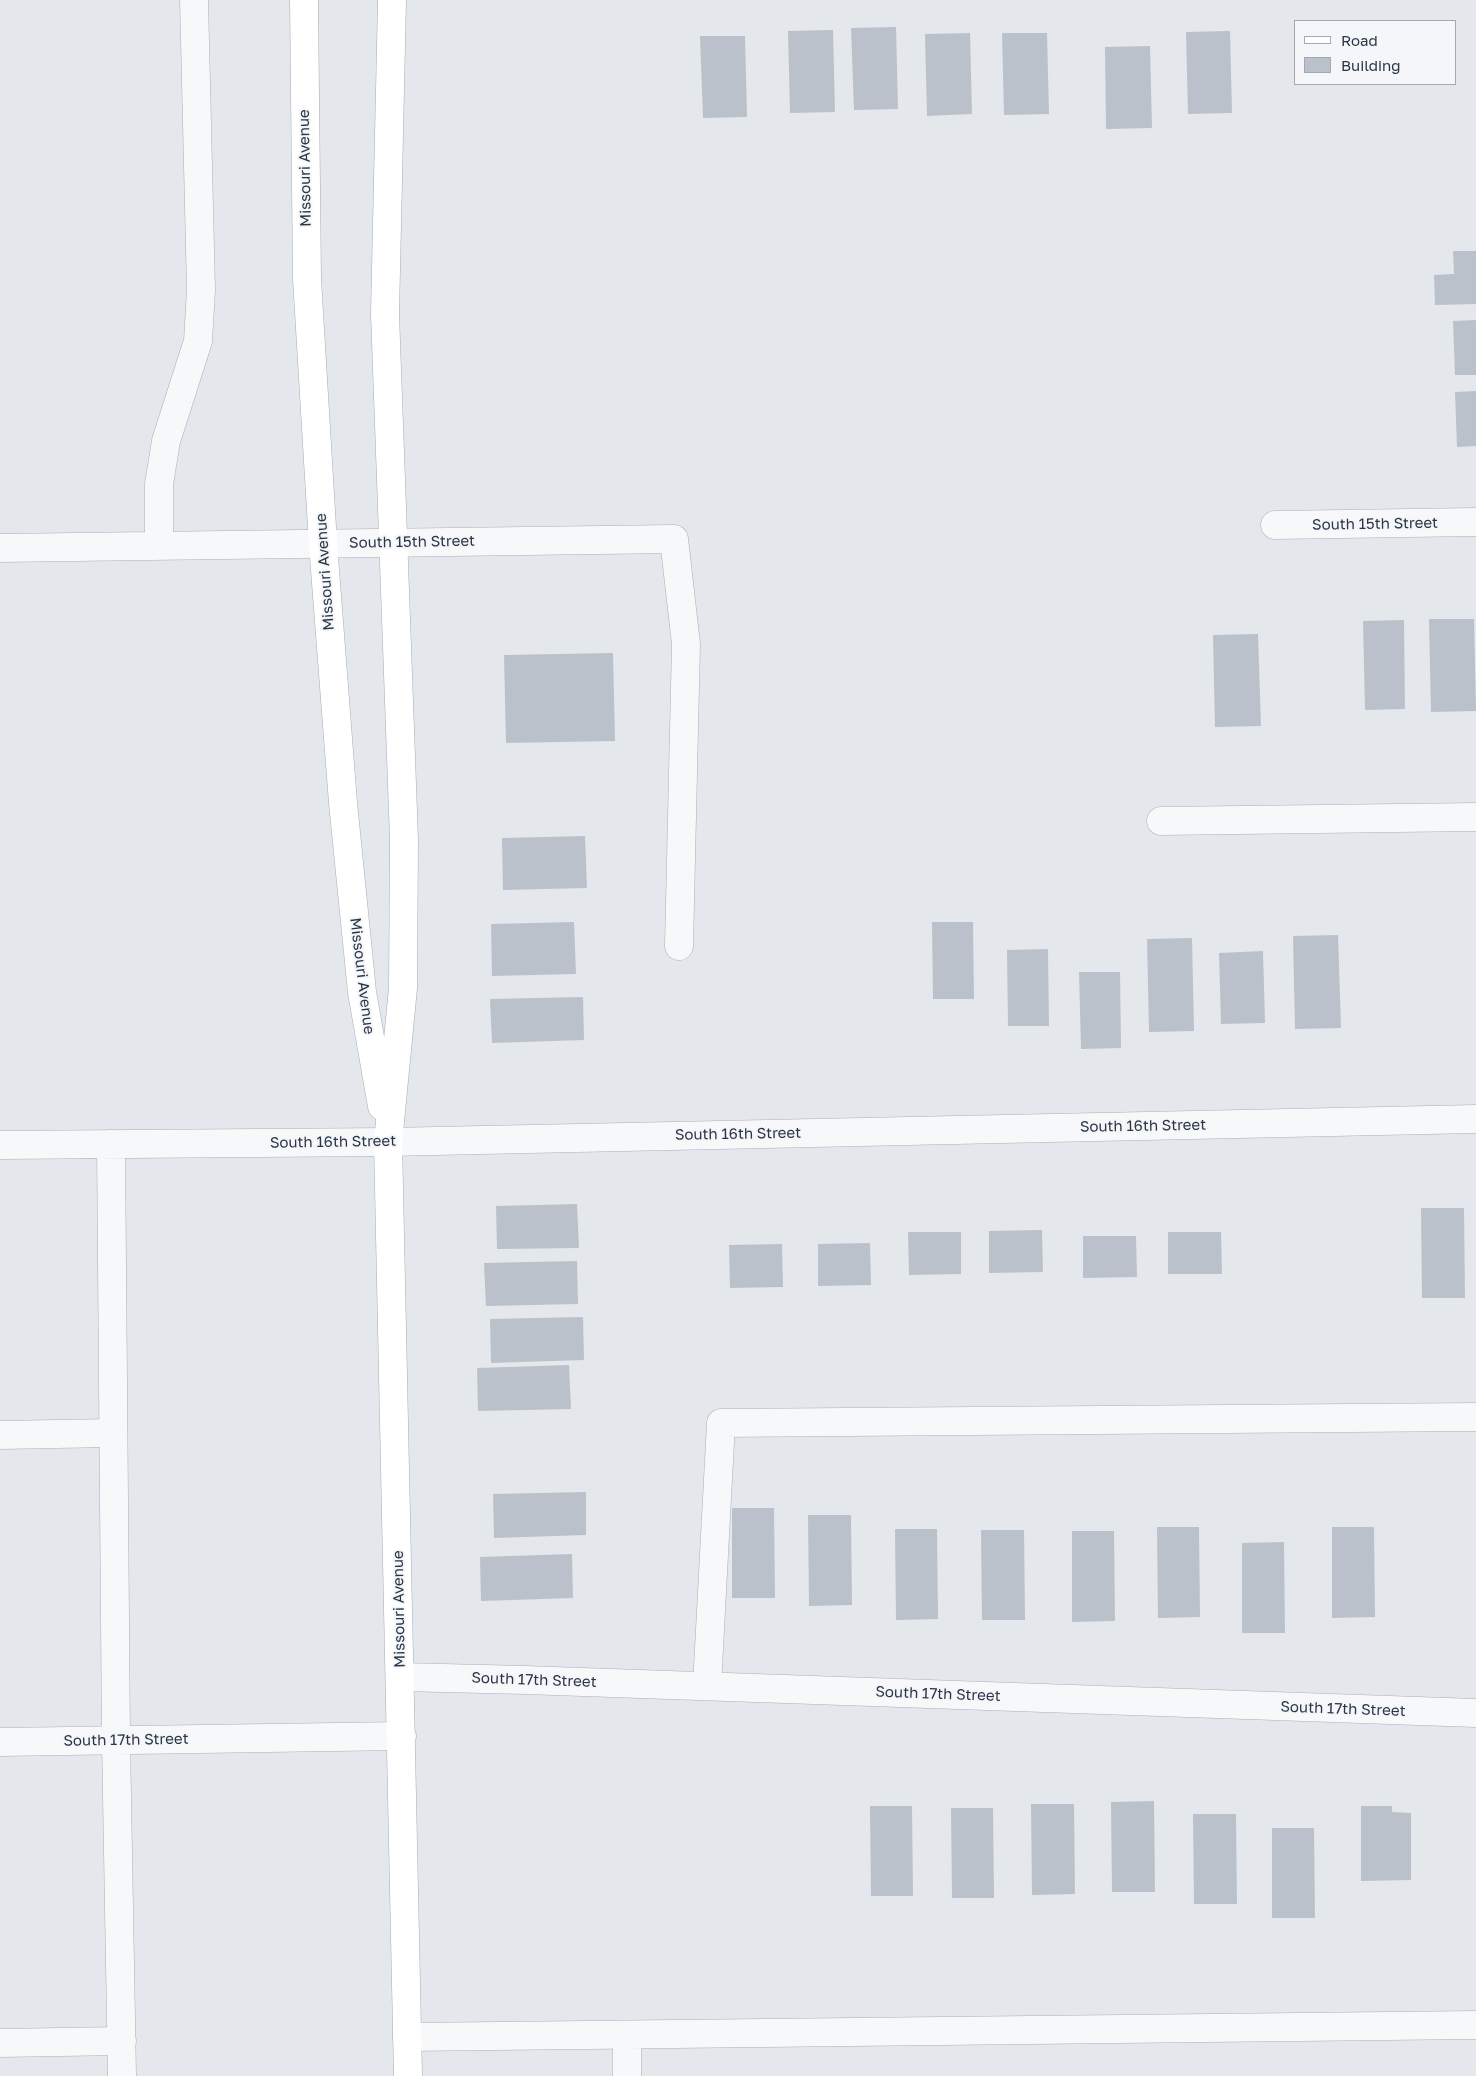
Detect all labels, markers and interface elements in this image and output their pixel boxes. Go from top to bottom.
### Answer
legend [1294,20,1456,85]
text: Road [1341,31,1378,49]
text: Building [1341,56,1401,74]
street label: Missouri Avenue [295,109,315,227]
street label: Missouri Avenue [312,513,338,631]
street label: South 15th Street [1312,514,1438,534]
street label: South 15th Street [349,532,475,552]
street label: Missouri Avenue [346,917,378,1035]
street label: South 16th Street [1080,1116,1206,1136]
street label: South 16th Street [675,1124,801,1144]
street label: South 16th Street [270,1132,396,1152]
street label: Missouri Avenue [389,1550,409,1668]
street label: South 17th Street [471,1669,597,1691]
street label: South 17th Street [875,1683,1001,1705]
street label: South 17th Street [1280,1698,1406,1720]
street label: South 17th Street [63,1730,189,1750]

